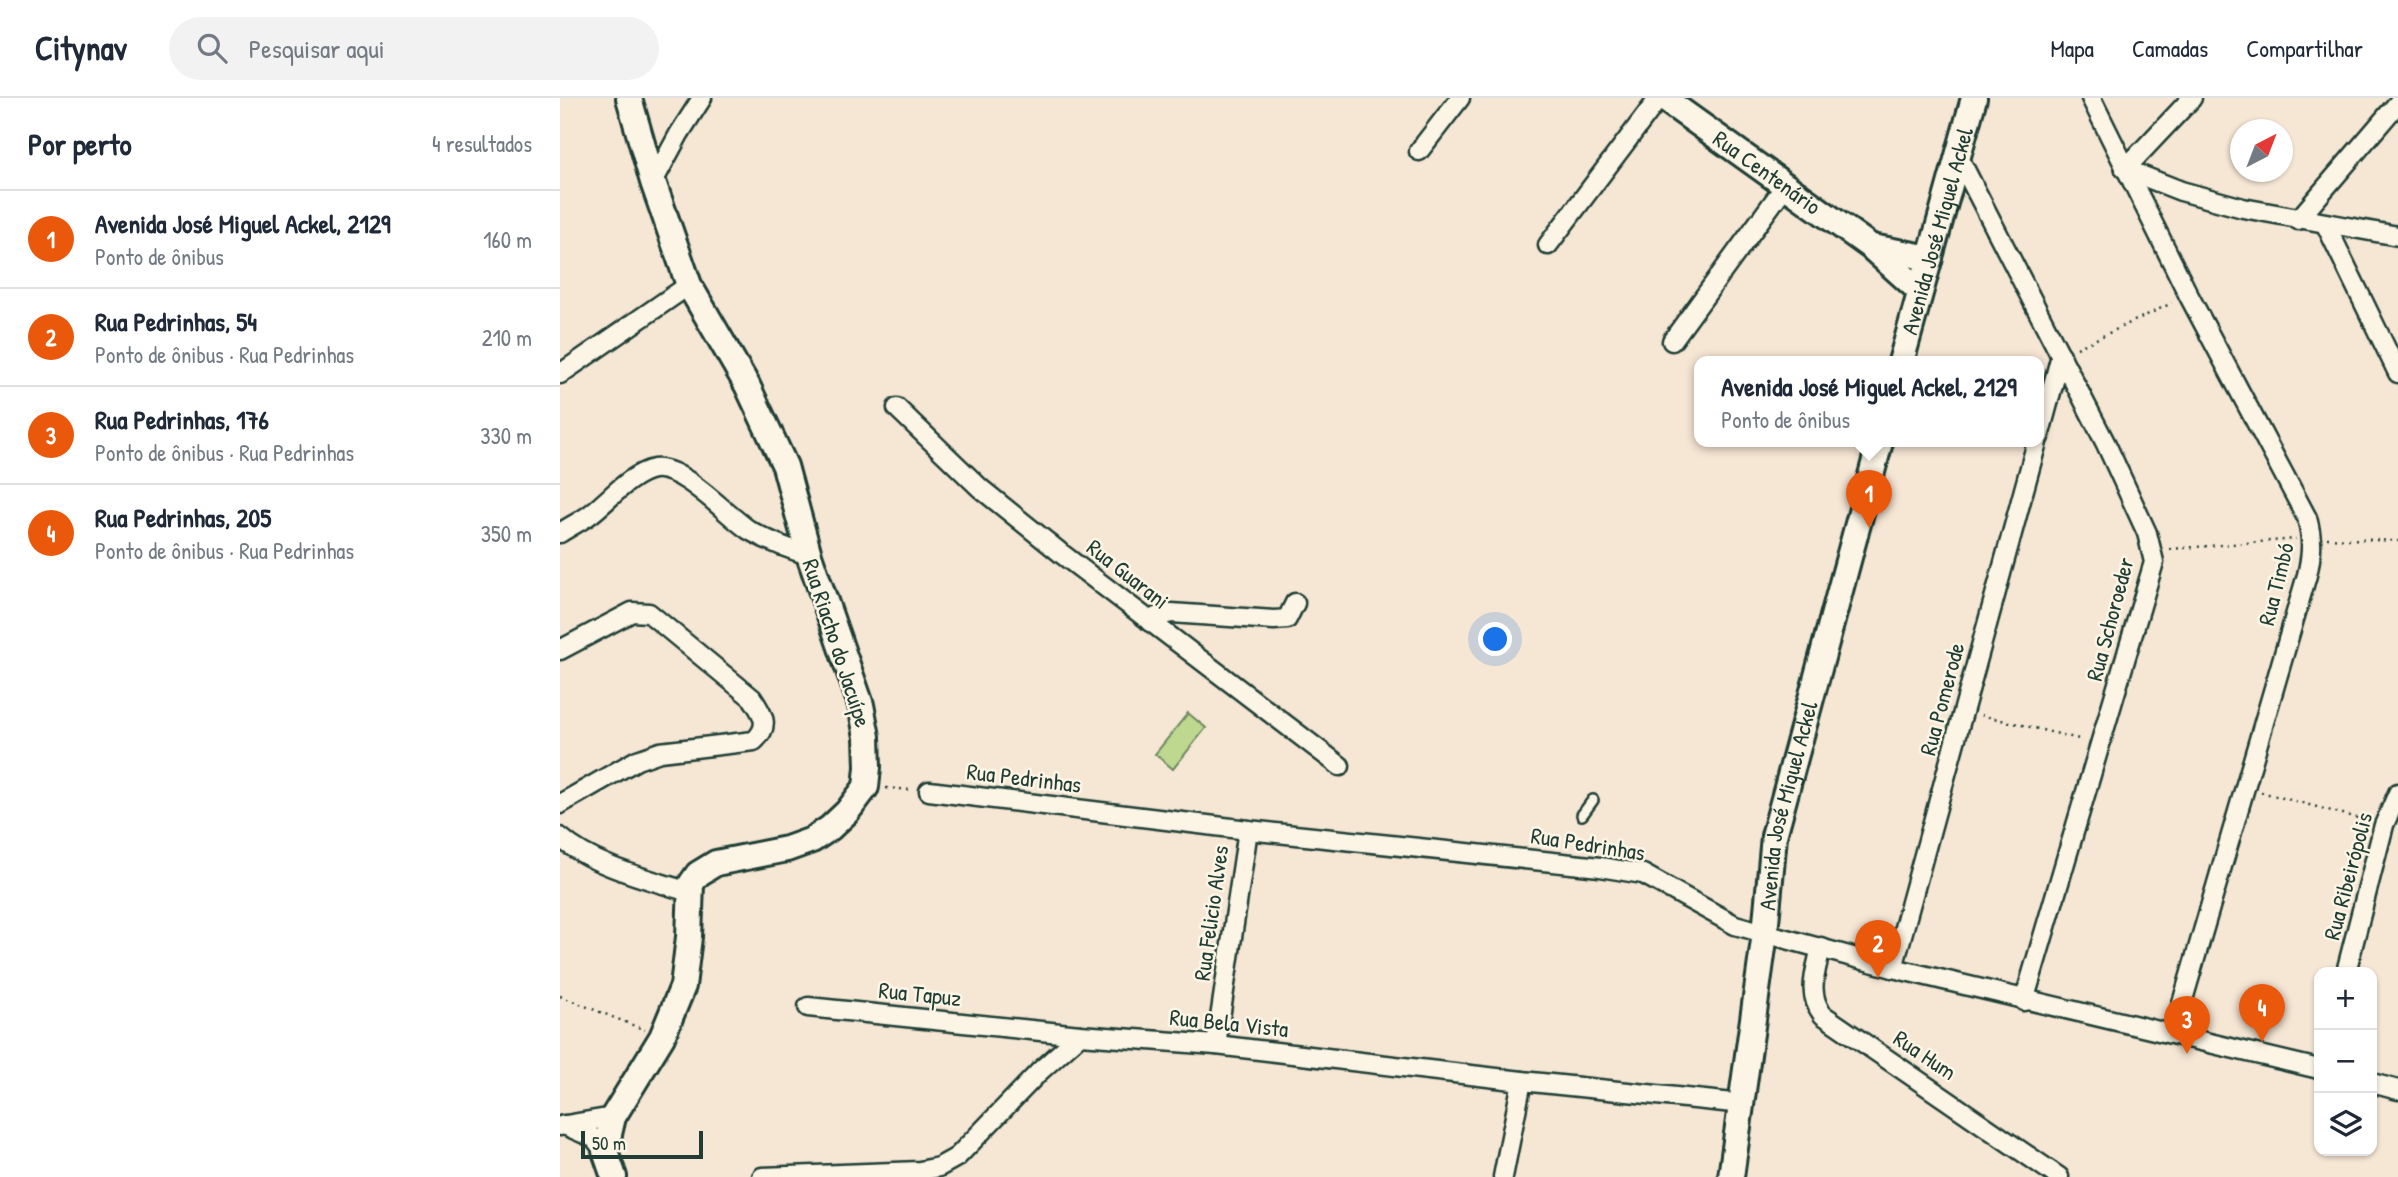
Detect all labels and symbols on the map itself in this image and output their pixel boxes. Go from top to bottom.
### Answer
north arrow [2230,119,2293,182]
street label: Rua Centenário [1707,123,1828,221]
street label: Avenida José Miguel Ackel [1893,123,1980,338]
pin: 1 [1846,470,1892,528]
street label: Rua Guarani [1081,532,1176,616]
street label: Rua Timbó [2250,539,2301,629]
street label: Rua Schoroeder [2078,554,2141,684]
street label: Rua Riacho do Jacuípe [796,555,879,731]
your location [1478,622,1512,656]
street label: Rua Pomerode [1912,639,1971,759]
street label: Avenida José Miguel Ackel [1751,697,1825,912]
street label: Rua Pedrinhas [965,755,1083,800]
street label: Rua Ribeirópolis [2316,809,2379,943]
street label: Rua Pedrinhas [1529,819,1647,868]
street label: Rua Felicio Alves [1186,843,1235,983]
pin: 2 [1855,920,1901,978]
street label: Rua Tapuz [877,974,963,1013]
pin: 4 [2239,984,2285,1042]
pin: 3 [2164,996,2210,1054]
street label: Rua Bela Vista [1168,1001,1290,1044]
street label: Rua Hum [1888,1022,1963,1087]
scale bar [581,1128,704,1160]

